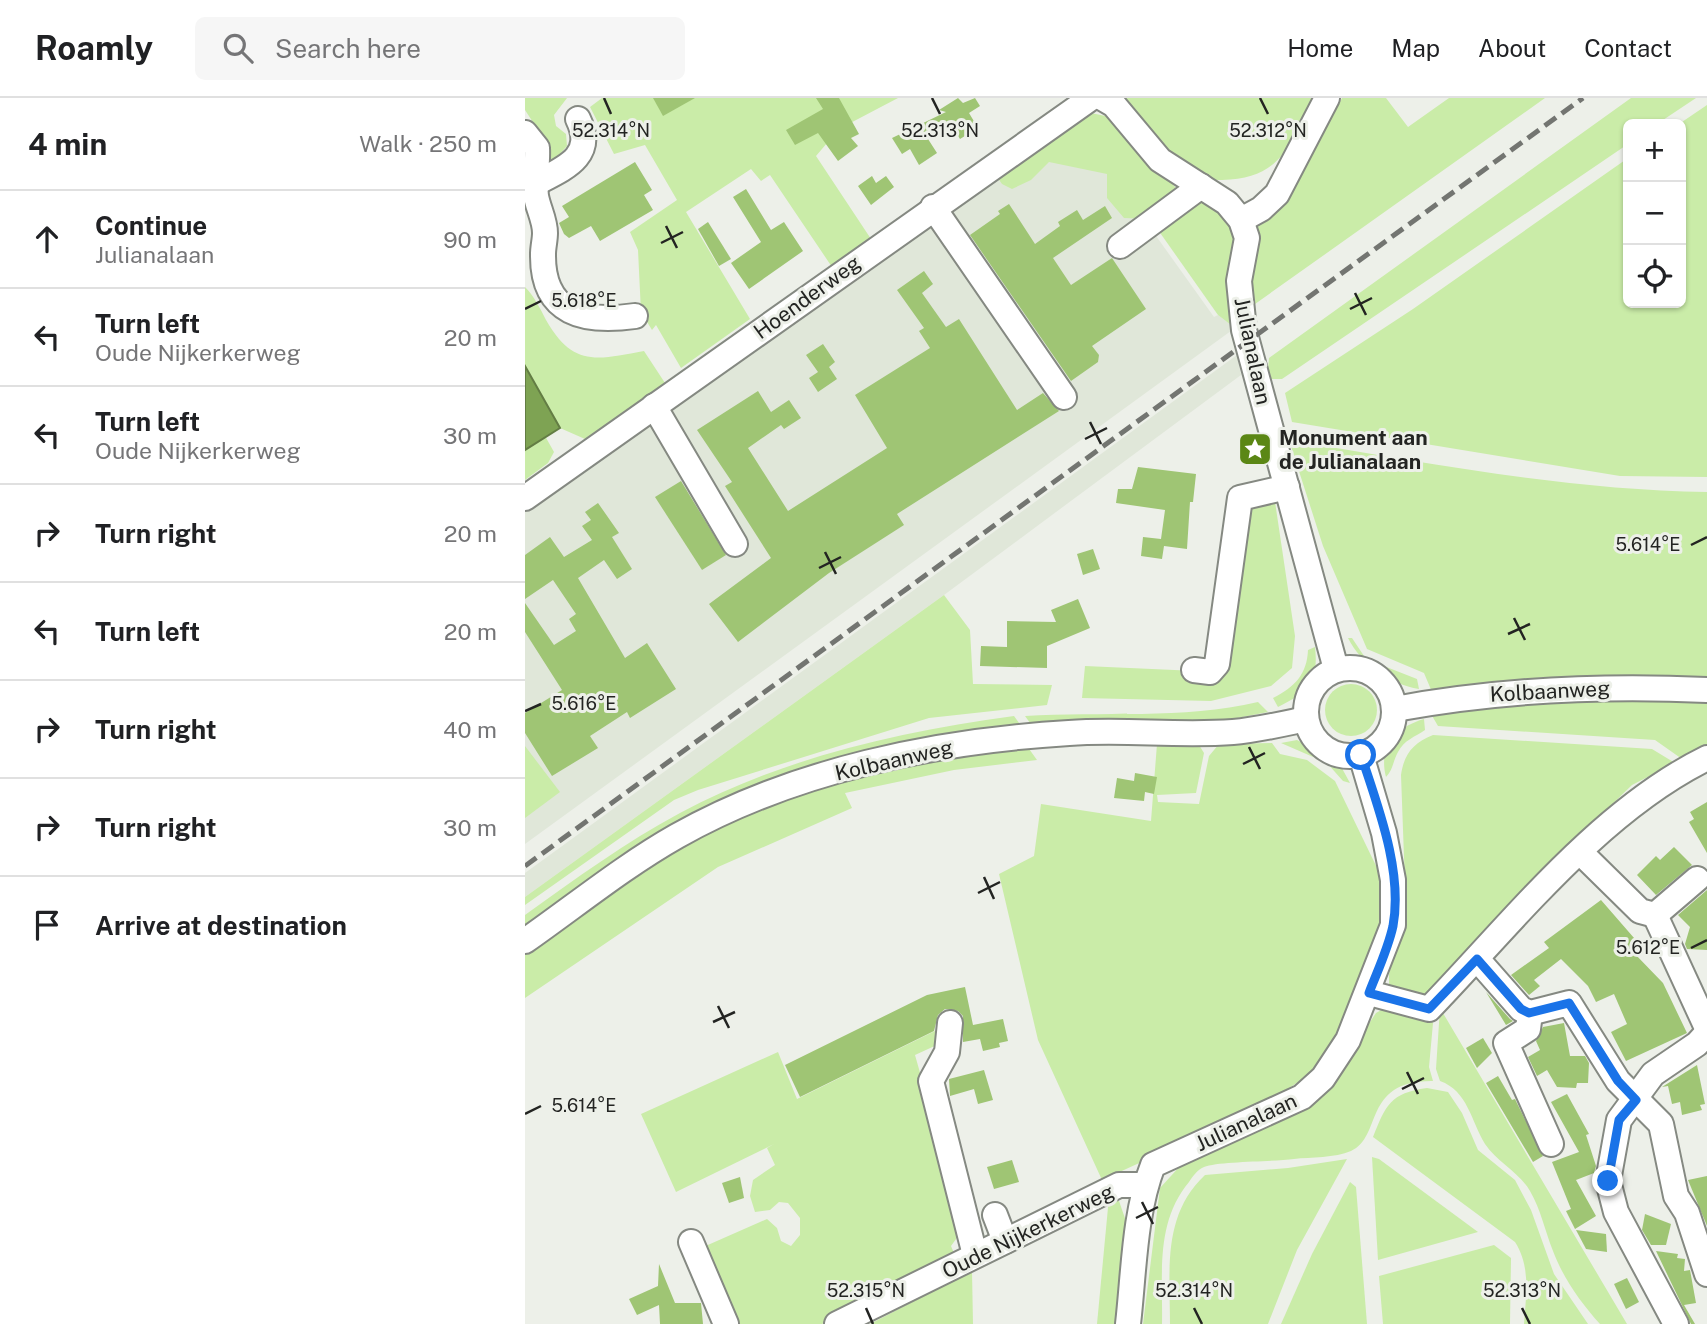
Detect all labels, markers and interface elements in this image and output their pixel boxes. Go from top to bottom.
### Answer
search box [195,17,685,80]
text: Roamly [35,29,153,67]
icon: search [219,29,257,67]
text: Search here [275,33,421,64]
text: Home [1287,34,1353,62]
text: Map [1391,34,1440,62]
text: About [1478,34,1546,62]
text: Contact [1584,34,1672,62]
map controls [1623,119,1686,308]
button: + [1623,119,1686,182]
text: 52.314°N [572,120,650,141]
text: 52.313°N [901,120,979,141]
text: 52.312°N [1229,120,1307,141]
text: 4 min [28,126,107,162]
text: Walk · 250 m [359,130,497,157]
button: − [1623,182,1686,245]
text: Continue [95,210,207,241]
icon: ahead [28,220,66,258]
text: 90 m [443,226,497,253]
text: Julianalaan [95,241,214,268]
button: locate [1623,245,1686,308]
street label: Hoenderweg [749,250,865,344]
text: 5.618°E [551,290,617,311]
street label: Julianalaan [1229,295,1277,407]
text: Turn left [95,308,200,339]
icon: left [28,318,66,356]
text: 20 m [444,324,497,351]
text: Oude Nijkerkerweg [95,339,301,366]
text: Turn left [95,406,200,437]
icon: left [28,416,66,454]
text: 30 m [443,422,497,449]
place label: Monument aan de Julianalaan [1279,425,1428,474]
place icon: Monument aan de Julianalaan [1236,430,1274,468]
text: Oude Nijkerkerweg [95,437,301,464]
icon: right [28,514,66,552]
text: Turn right [95,518,217,549]
text: 20 m [444,520,497,547]
text: 5.614°E [1616,534,1680,555]
icon: left [28,612,66,650]
text: Turn left [95,616,200,647]
text: 20 m [444,618,497,645]
street label: Kolbaanweg [1489,675,1611,707]
text: 5.616°E [552,693,616,714]
icon: right [28,710,66,748]
text: Turn right [95,714,217,745]
text: 40 m [443,716,497,743]
street label: Kolbaanweg [833,734,955,786]
route start [1345,739,1376,770]
icon: right [28,808,66,846]
text: Turn right [95,812,217,843]
text: 30 m [443,814,497,841]
icon: arrive [28,906,66,944]
text: Arrive at destination [95,910,347,941]
text: 5.612°E [1616,937,1680,958]
street label: Julianalaan [1191,1088,1301,1156]
text: 5.614°E [552,1095,616,1116]
route end [1592,1165,1623,1196]
street label: Oude Nijkerkerweg [938,1179,1118,1283]
text: 52.315°N [827,1280,905,1301]
text: 52.314°N [1155,1280,1233,1301]
text: 52.313°N [1483,1280,1561,1301]

